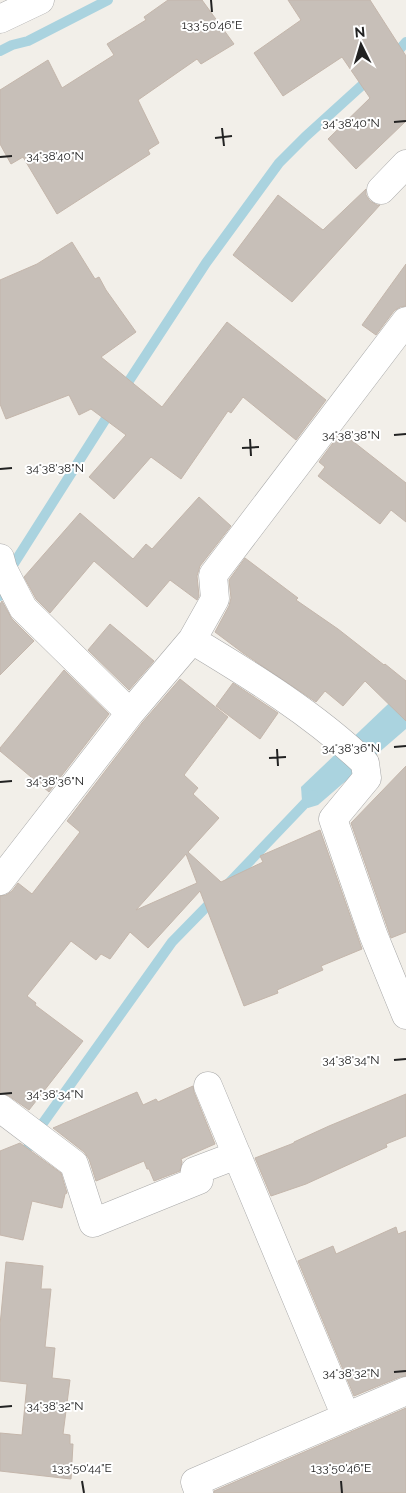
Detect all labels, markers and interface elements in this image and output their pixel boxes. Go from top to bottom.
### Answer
text: 133°50'46"E [182,18,242,32]
north arrow [336,20,386,70]
text: N [354,24,366,40]
text: 34°38'40"N [322,116,380,130]
text: 34°38'40"N [26,149,84,163]
text: 34°38'38"N [322,428,380,442]
text: 34°38'38"N [26,461,84,475]
text: 34°38'36"N [322,741,380,755]
text: 34°38'36"N [26,774,84,788]
text: 34°38'34"N [322,1053,380,1067]
text: 34°38'34"N [26,1087,84,1101]
text: 34°38'32"N [322,1366,380,1380]
text: 34°38'32"N [26,1399,84,1413]
text: 133°50'44"E [52,1461,112,1475]
text: 133°50'46"E [311,1461,371,1475]

